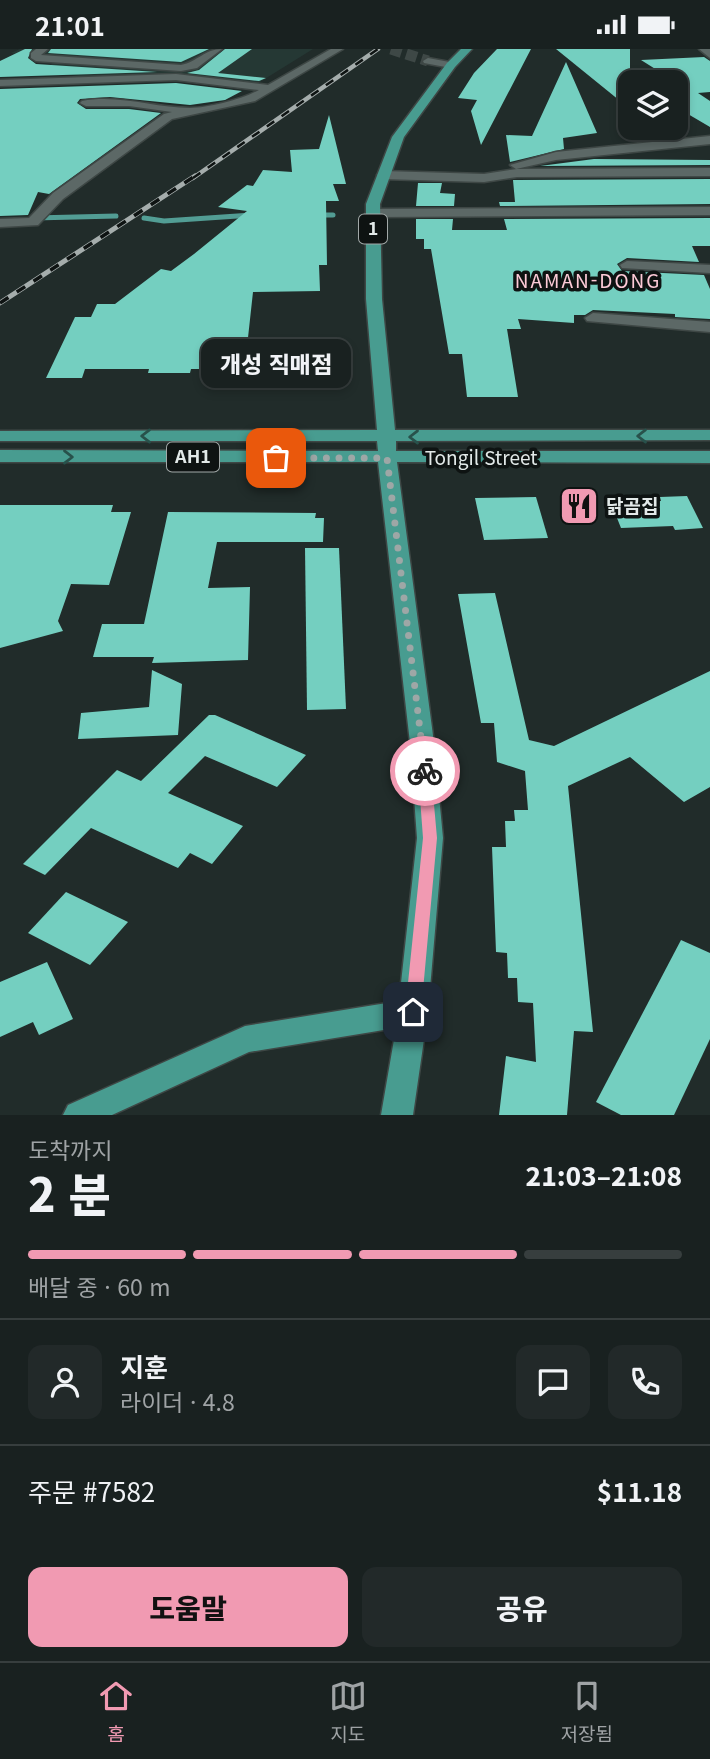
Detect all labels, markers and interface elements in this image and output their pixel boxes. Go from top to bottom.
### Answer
text: 21:01 [35,6,105,43]
map controls [618,70,688,140]
button: layers [618,70,688,140]
road number: 1 [359,215,387,244]
district label: NAMAN-DONG [515,266,661,293]
callout: 개성 직매점 [201,339,351,388]
text: 개성 직매점 [220,346,332,380]
one-way arrow [140,428,151,444]
pin [246,428,306,488]
one-way arrow [636,428,647,444]
one-way arrow [409,429,419,445]
icon: bag [257,439,295,477]
road number: AH1 [167,443,219,471]
street label: Tongil Street [425,443,537,470]
one-way arrow [63,449,74,465]
restaurant icon: 닭곰집 [558,485,600,527]
place label: 닭곰집 [606,491,658,518]
courier [390,736,460,806]
icon: bike [406,752,444,790]
pin [383,982,443,1042]
icon: home [394,993,432,1031]
text: 도착까지 [28,1132,113,1166]
text: 21:03–21:08 [526,1156,682,1193]
text: 2 분 [28,1159,111,1225]
text: 배달 중 · 60 m [28,1269,171,1303]
button: person [28,1345,102,1419]
button: chat [516,1345,590,1419]
button: phone [608,1345,682,1419]
text: 지훈 [120,1347,168,1384]
text: 라이더 · 4.8 [120,1384,235,1418]
text: 주문 #7582 [28,1472,155,1509]
text: $11.18 [597,1472,682,1509]
button: 도움말 [28,1567,348,1647]
button: 공유 [362,1567,682,1647]
tab: 홈 [97,1677,135,1746]
tab: 지도 [329,1677,367,1746]
tab: 저장됨 [561,1677,613,1746]

